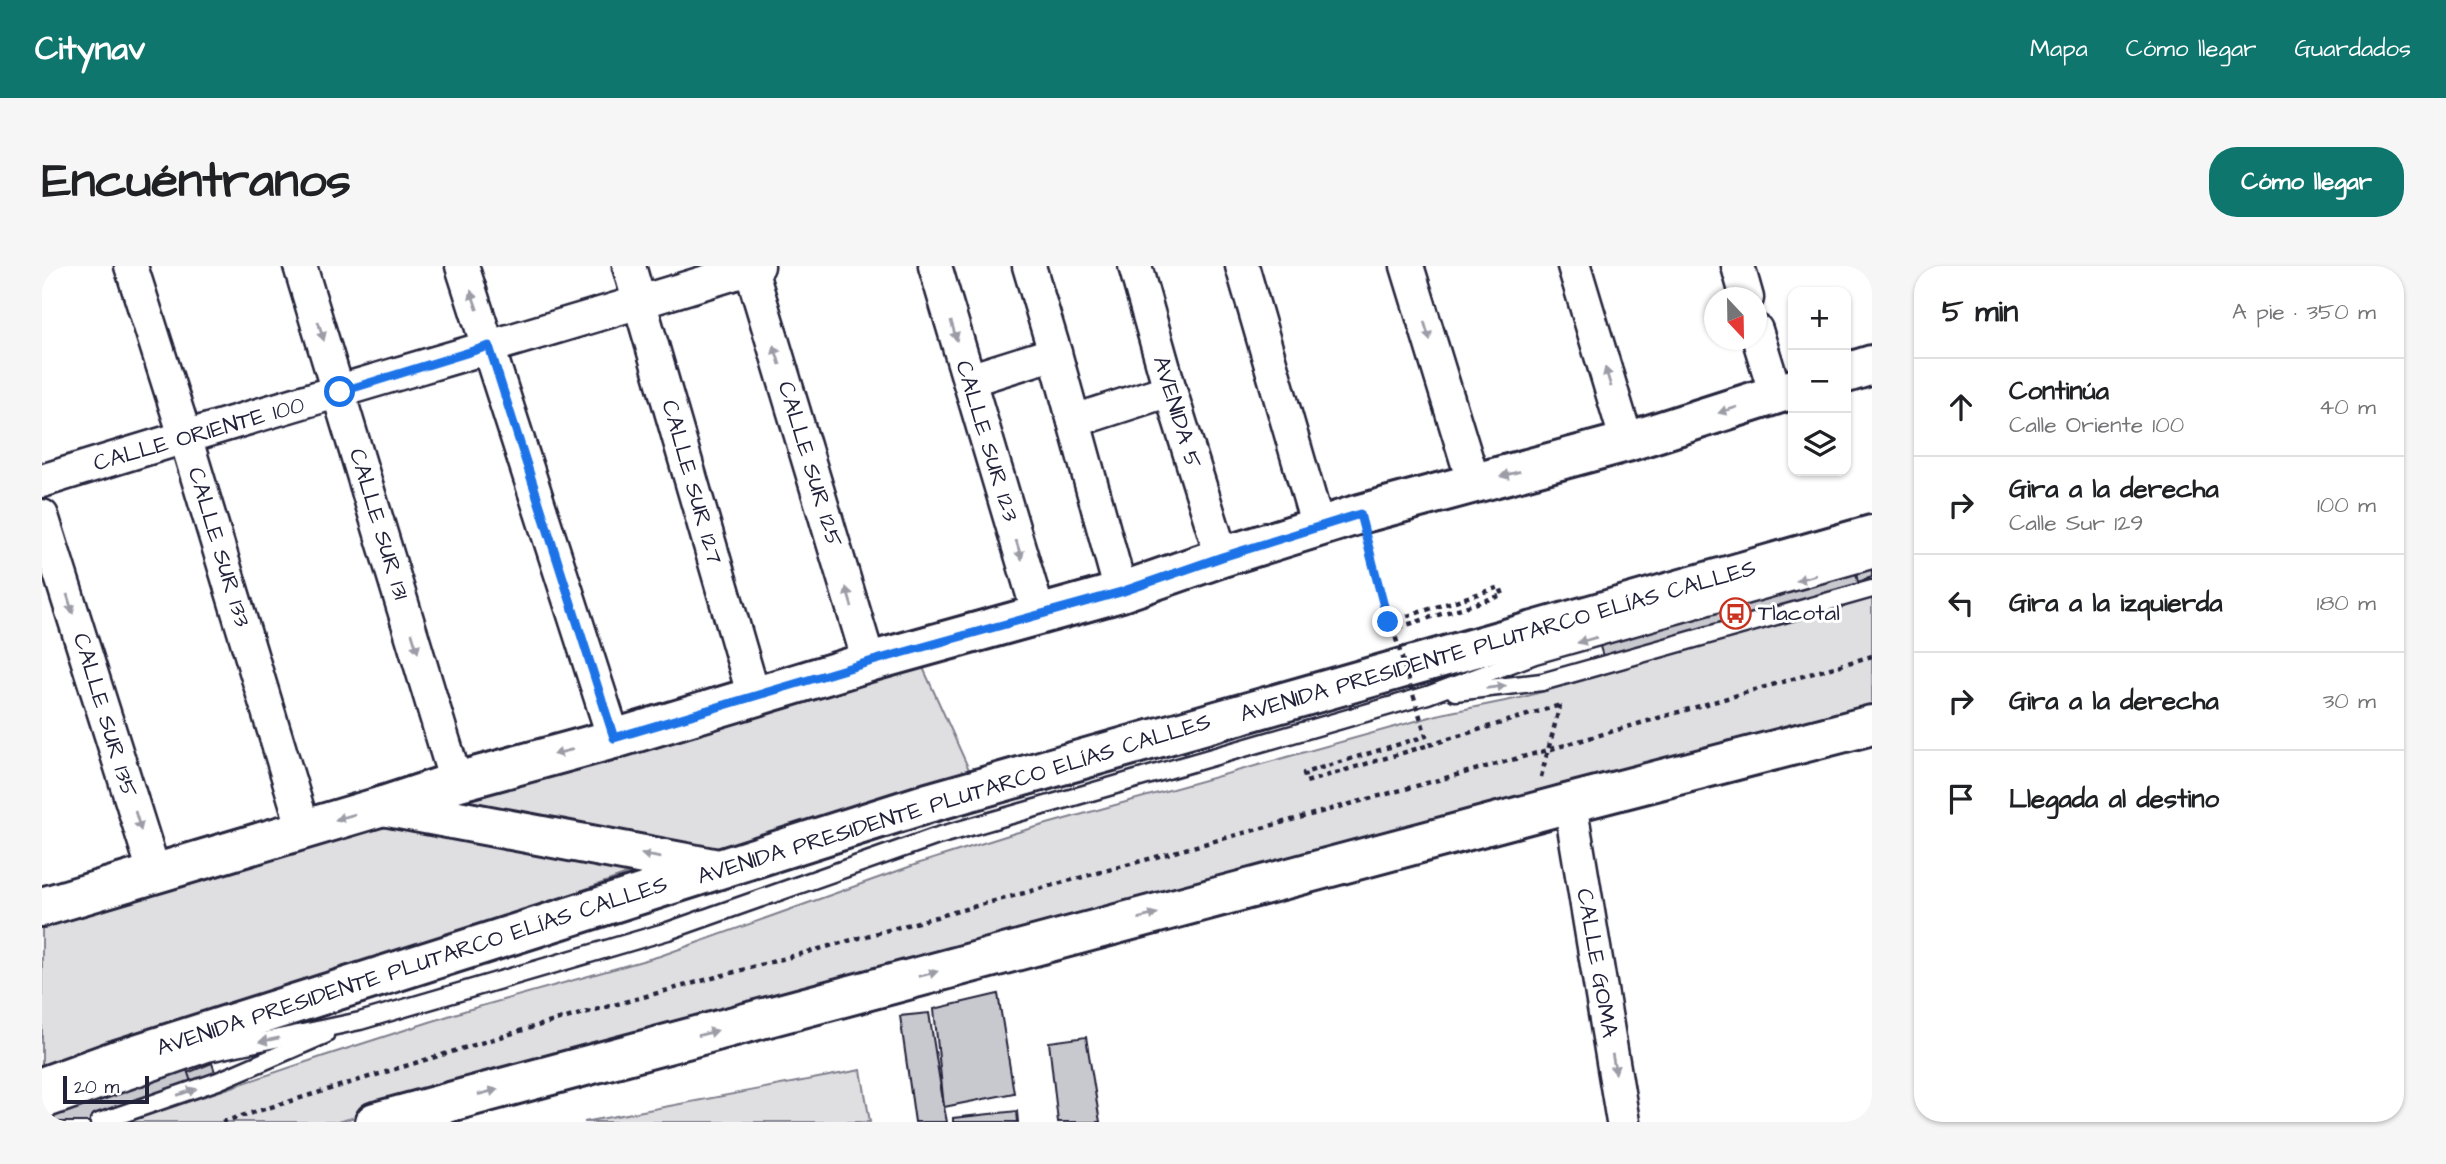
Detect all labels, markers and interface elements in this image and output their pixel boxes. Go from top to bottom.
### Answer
text: Citynav [35,26,145,72]
text: Mapa [2030,32,2088,66]
text: Cómo llegar [2126,32,2256,66]
text: Guardados [2294,32,2411,66]
button: Cómo llegar [2209,147,2404,217]
text: Encuéntranos [42,148,351,216]
north arrow [1704,287,1767,350]
map controls [1788,287,1851,476]
button: + [1788,287,1851,350]
one-way arrow [468,290,479,311]
text: 5 min [1942,291,2018,333]
text: A pie · 350 m [2232,296,2376,328]
one-way arrow [316,321,326,342]
one-way arrow [950,321,960,342]
one-way arrow [1423,321,1433,342]
one-way arrow [772,345,782,366]
button: − [1788,350,1851,413]
street label: AVENIDA 5 [1145,352,1209,472]
street label: CALLE SUR 123 [947,357,1027,526]
one-way arrow [1602,366,1612,387]
text: Continúa [2009,373,2109,409]
route start [324,376,355,407]
street label: CALLE SUR 125 [770,377,850,551]
icon: ahead [1942,388,1980,426]
street label: CALLE ORIENTE 100 [90,389,308,479]
text: 40 m [2319,391,2376,423]
street label: CALLE SUR 127 [653,396,731,568]
one-way arrow [1717,405,1738,416]
text: Calle Oriente 100 [2009,409,2184,441]
button: layers [1788,413,1851,476]
street label: CALLE SUR 131 [341,444,417,604]
street label: CALLE SUR 133 [180,463,259,631]
one-way arrow [1499,469,1521,480]
text: Gira a la derecha [2009,471,2219,507]
icon: right [1942,486,1980,524]
text: 100 m [2317,489,2376,521]
text: Calle Sur 129 [2009,507,2143,539]
one-way arrow [1015,539,1025,560]
street label: AVENIDA PRESIDENTE PLUTARCO ELÍAS CALLES [1236,552,1760,730]
one-way arrow [1796,574,1817,584]
icon: left [1942,584,1980,622]
text: Gira a la izquierda [2009,585,2223,621]
one-way arrow [844,586,854,607]
text: 180 m [2317,587,2376,619]
one-way arrow [65,594,75,615]
bus stop icon: Tlacotal [1718,596,1752,630]
place label: Tlacotal [1758,597,1840,629]
route end [1372,606,1403,637]
street label: CALLE SUR 135 [65,629,145,801]
one-way arrow [410,632,420,653]
one-way arrow [1577,636,1598,646]
one-way arrow [1485,682,1507,693]
icon: right [1942,682,1980,720]
text: Gira a la derecha [2009,683,2219,719]
text: 30 m [2323,685,2376,717]
street label: AVENIDA PRESIDENTE PLUTARCO ELÍAS CALLES [693,705,1215,893]
one-way arrow [552,748,573,758]
icon: arrive [1942,780,1980,818]
text: Llegada al destino [2009,781,2219,817]
one-way arrow [133,811,143,832]
one-way arrow [335,813,356,823]
one-way arrow [640,851,662,862]
street label: AVENIDA PRESIDENTE PLUTARCO ELÍAS CALLES [152,868,672,1064]
street label: CALLE GOMA [1568,886,1626,1040]
one-way arrow [1137,910,1159,921]
one-way arrow [918,969,939,979]
one-way arrow [697,1027,719,1038]
one-way arrow [258,1035,280,1046]
one-way arrow [1609,1053,1620,1075]
scale bar [63,1073,149,1105]
text: 20 m [74,1074,119,1101]
one-way arrow [176,1086,197,1097]
one-way arrow [477,1086,499,1097]

